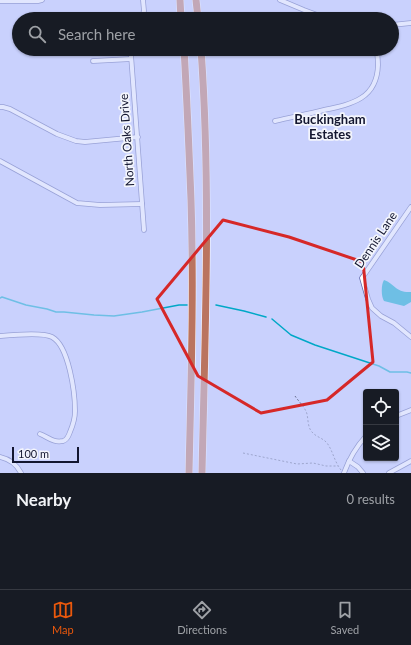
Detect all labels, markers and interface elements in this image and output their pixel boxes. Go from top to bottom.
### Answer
search box [12,12,399,56]
icon: search [26,23,48,45]
text: Search here [58,25,135,43]
street label: North Oaks Drive [116,93,137,187]
district label: Buckingham Estates [294,111,366,142]
street label: Dennis Lane [351,209,400,271]
map controls [363,389,399,461]
button: locate [363,389,399,425]
button: layers [363,425,399,461]
scale bar [12,445,79,464]
text: 100 m [18,447,49,460]
text: Nearby [16,489,71,510]
text: 0 results [347,491,395,507]
tab: Map [52,599,74,636]
tab: Directions [177,599,227,636]
tab: Saved [330,599,359,636]

